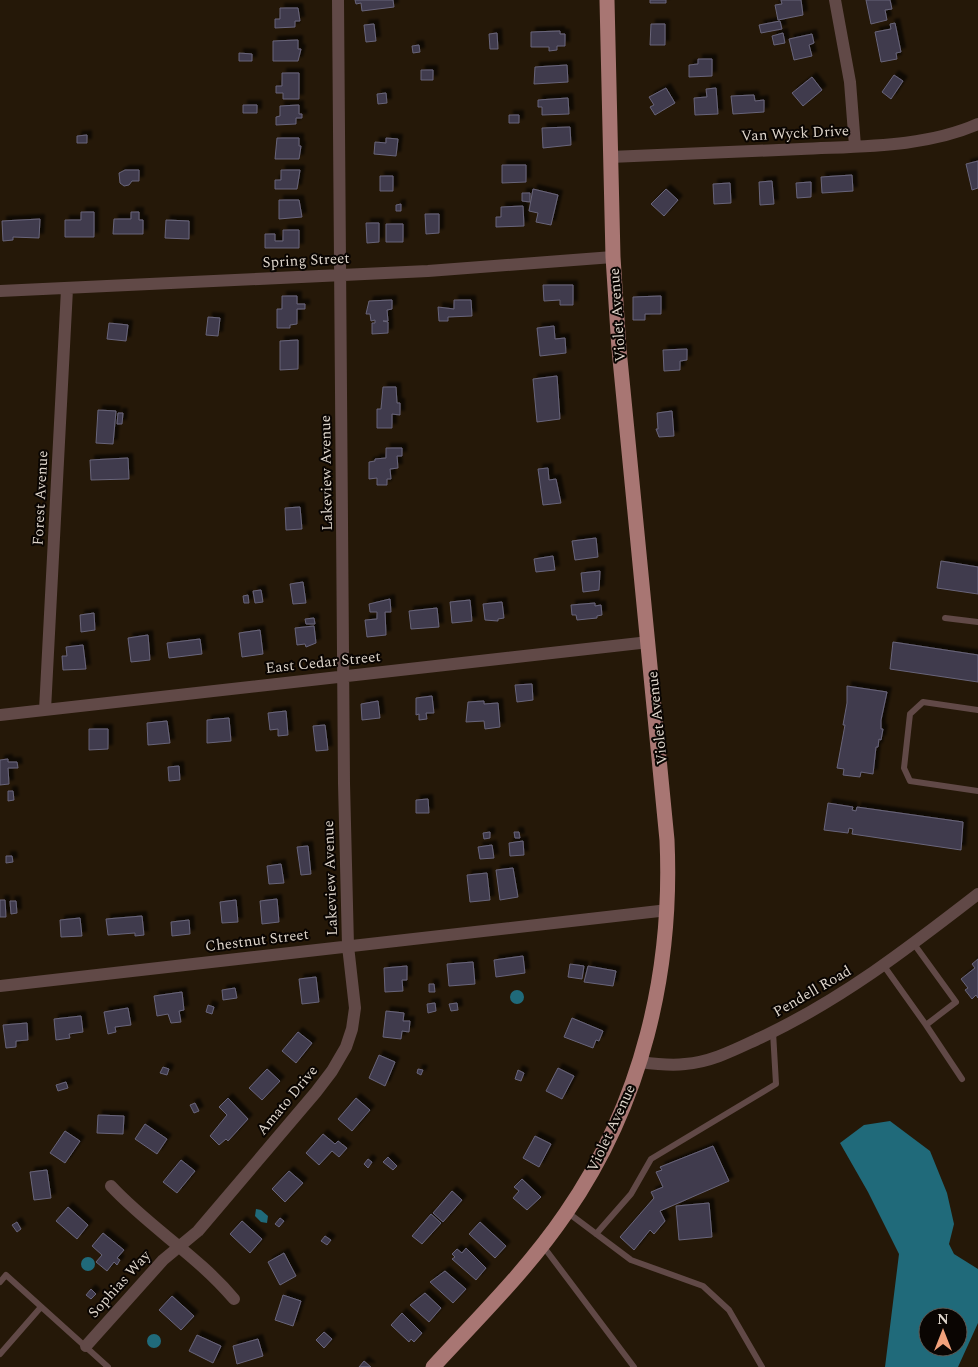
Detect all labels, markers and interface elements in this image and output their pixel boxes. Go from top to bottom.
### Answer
street label: Van Wyck Drive [740,119,850,148]
street label: Spring Street [262,247,350,274]
street label: Violet Avenue [603,267,632,363]
street label: Lakeview Avenue [314,415,339,531]
street label: Forest Avenue [27,450,54,546]
street label: East Cedar Street [264,645,382,680]
street label: Violet Avenue [641,670,674,766]
street label: Lakeview Avenue [317,820,344,936]
street label: Chestnut Street [204,923,310,958]
street label: Pendell Road [769,960,856,1023]
street label: Amato Drive [251,1060,324,1140]
street label: Violet Avenue [581,1081,642,1176]
street label: Sophias Way [82,1245,157,1323]
north arrow [918,1307,968,1357]
text: N [937,1309,949,1330]

